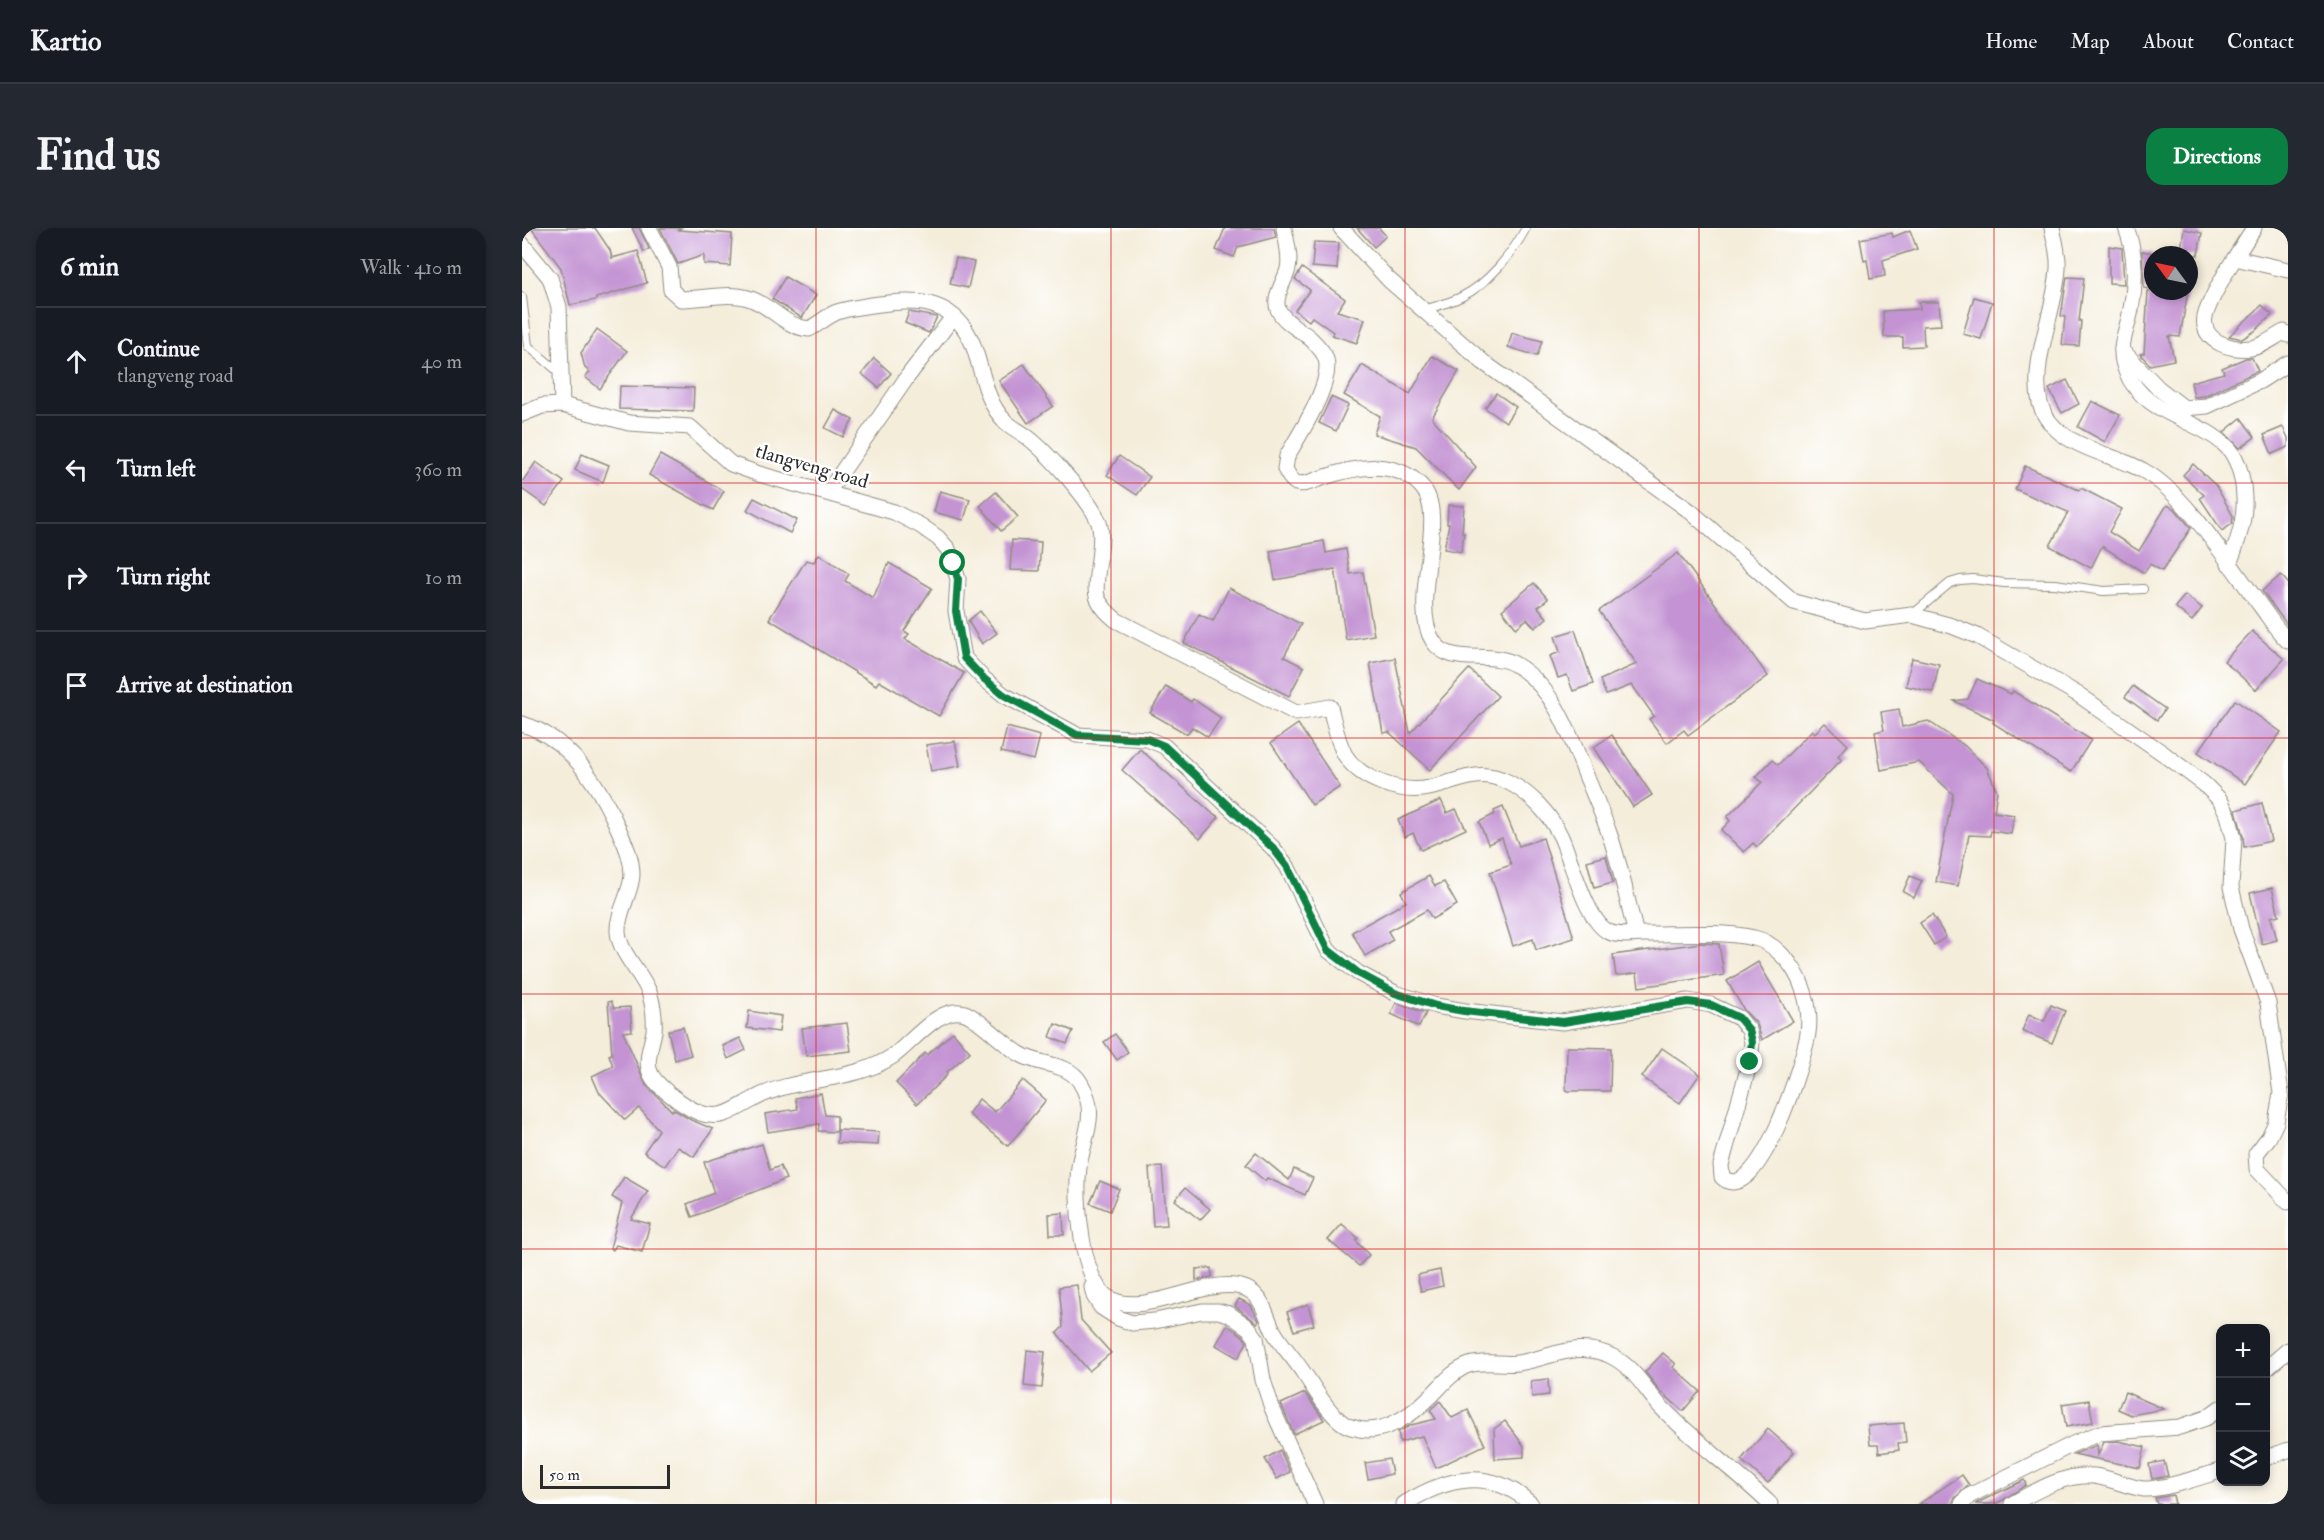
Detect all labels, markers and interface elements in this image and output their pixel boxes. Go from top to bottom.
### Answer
text: Kartio [30,24,101,59]
text: Home [1985,28,2037,55]
text: Map [2070,28,2110,55]
text: About [2143,28,2194,55]
text: Contact [2227,28,2294,55]
button: Directions [2146,128,2288,185]
text: Find us [36,130,160,182]
north arrow [2144,246,2198,300]
text: 6 min [60,251,119,283]
text: Walk · 410 m [360,255,462,280]
text: Continue [117,335,200,363]
icon: ahead [60,345,93,378]
text: 40 m [421,349,462,374]
text: tlangveng road [117,363,234,388]
street label: tlangveng road [753,438,872,494]
icon: left [60,453,93,486]
text: Turn left [117,455,196,483]
text: 360 m [414,457,462,482]
route start [939,549,965,575]
icon: right [60,561,93,594]
text: Turn right [117,563,210,591]
text: 10 m [425,565,462,590]
icon: arrive [60,669,93,702]
text: Arrive at destination [117,671,293,699]
route end [1736,1048,1762,1074]
map controls [2216,1324,2270,1486]
button: + [2216,1324,2270,1378]
button: − [2216,1378,2270,1432]
button: layers [2216,1432,2270,1486]
scale bar [540,1462,670,1490]
text: 50 m [549,1465,580,1485]

